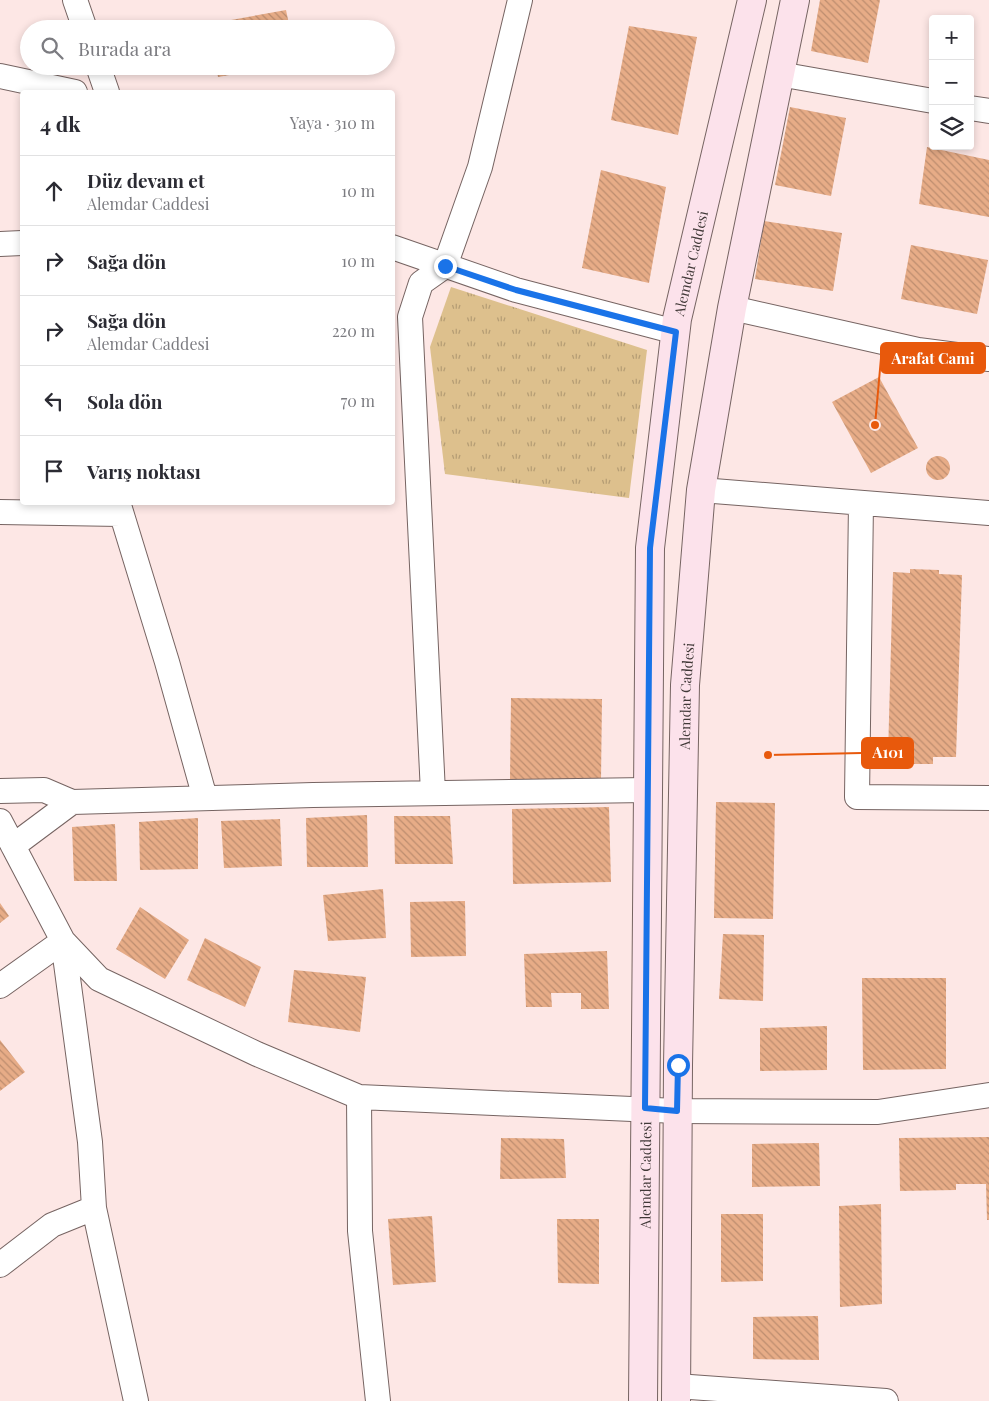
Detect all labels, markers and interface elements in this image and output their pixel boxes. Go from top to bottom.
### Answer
map controls [929,15,974,150]
button: + [929,15,974,60]
search box [20,20,395,75]
icon: search [38,34,66,62]
text: Burada ara [78,35,171,61]
button: − [929,60,974,105]
button: layers [929,105,974,150]
text: 4 dk [40,109,81,137]
text: Yaya · 310 m [290,112,375,133]
text: Düz devam et [87,167,205,193]
icon: ahead [40,177,68,205]
text: 10 m [341,180,375,201]
text: Alemdar Caddesi [87,193,209,214]
street label: Alemdar Caddesi [668,209,712,318]
icon: right [40,247,68,275]
text: Sağa dön [87,248,166,274]
text: 10 m [341,250,375,271]
route end [434,255,457,278]
text: Sağa dön [87,307,166,333]
icon: right [40,317,68,345]
text: 220 m [332,320,375,341]
text: Alemdar Caddesi [87,333,209,354]
callout: Arafat Cami [881,343,985,373]
text: Arafat Cami [890,348,975,368]
icon: left [40,387,68,415]
text: Sola dön [87,388,163,414]
text: 70 m [341,390,375,411]
icon: arrive [40,457,68,485]
text: Varış noktası [87,458,201,484]
street label: Alemdar Caddesi [674,642,698,751]
callout: A101 [862,738,913,768]
text: A101 [871,742,904,762]
route start [667,1054,690,1077]
street label: Alemdar Caddesi [635,1121,655,1230]

